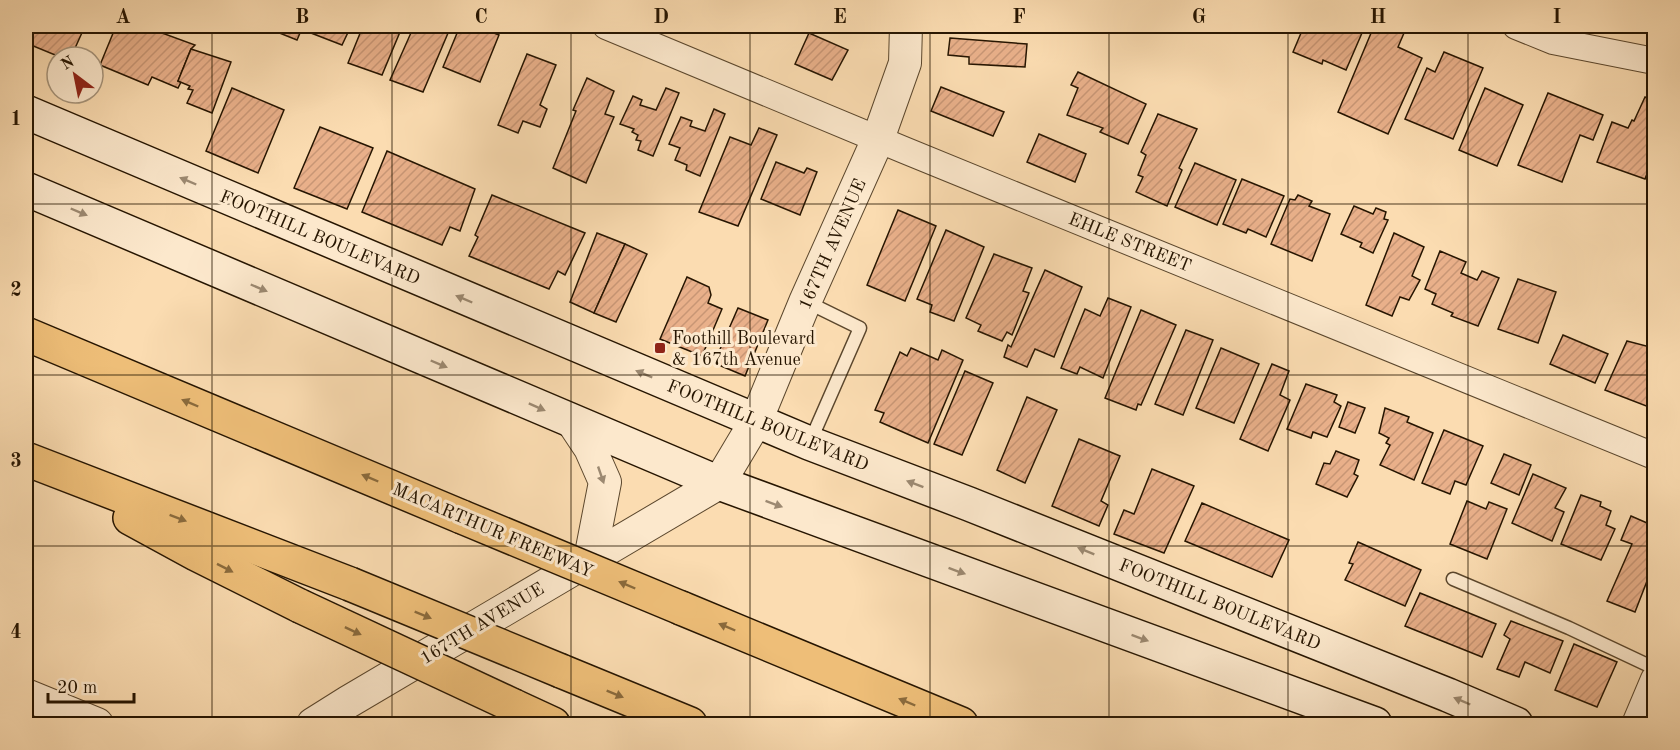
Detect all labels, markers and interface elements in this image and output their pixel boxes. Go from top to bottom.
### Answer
text: A [115,8,131,28]
text: B [295,8,309,28]
text: C [474,8,488,28]
text: D [653,8,669,28]
text: E [833,8,847,28]
text: F [1012,8,1026,28]
text: G [1192,8,1206,28]
text: H [1370,8,1386,28]
text: I [1553,8,1561,28]
north arrow [45,45,105,105]
text: N [59,54,78,74]
text: 1 [10,110,22,130]
one-way arrow [178,176,196,186]
street label: 167TH AVENUE [796,176,870,312]
street label: FOOTHILL BOULEVARD [217,187,422,288]
one-way arrow [71,207,89,217]
street label: EHLE STREET [1066,210,1194,276]
text: 2 [10,281,22,301]
one-way arrow [250,284,268,293]
one-way arrow [455,294,472,303]
place label: Foothill Boulevard & 167th Avenue [672,330,815,369]
marker: Foothill Boulevard & 167th Avenue [653,341,667,355]
one-way arrow [430,359,448,369]
one-way arrow [634,369,652,379]
street label: FOOTHILL BOULEVARD [664,377,871,475]
one-way arrow [180,398,198,408]
one-way arrow [529,402,547,412]
text: 3 [10,452,22,472]
one-way arrow [597,466,607,484]
one-way arrow [360,473,378,483]
one-way arrow [905,478,923,488]
street label: MACARTHUR FREEWAY [390,480,596,581]
one-way arrow [765,499,783,509]
one-way arrow [169,514,187,523]
one-way arrow [1077,546,1095,555]
street label: FOOTHILL BOULEVARD [1116,556,1323,654]
one-way arrow [216,564,233,573]
one-way arrow [948,566,966,576]
street label: 167TH AVENUE [418,580,548,668]
one-way arrow [617,580,635,590]
one-way arrow [415,610,433,620]
one-way arrow [717,622,735,632]
text: 4 [10,623,22,643]
one-way arrow [345,626,363,636]
one-way arrow [1131,634,1149,643]
scale bar [48,666,134,704]
text: 20 m [57,679,97,697]
one-way arrow [606,689,624,699]
one-way arrow [1453,696,1471,705]
one-way arrow [897,697,915,707]

